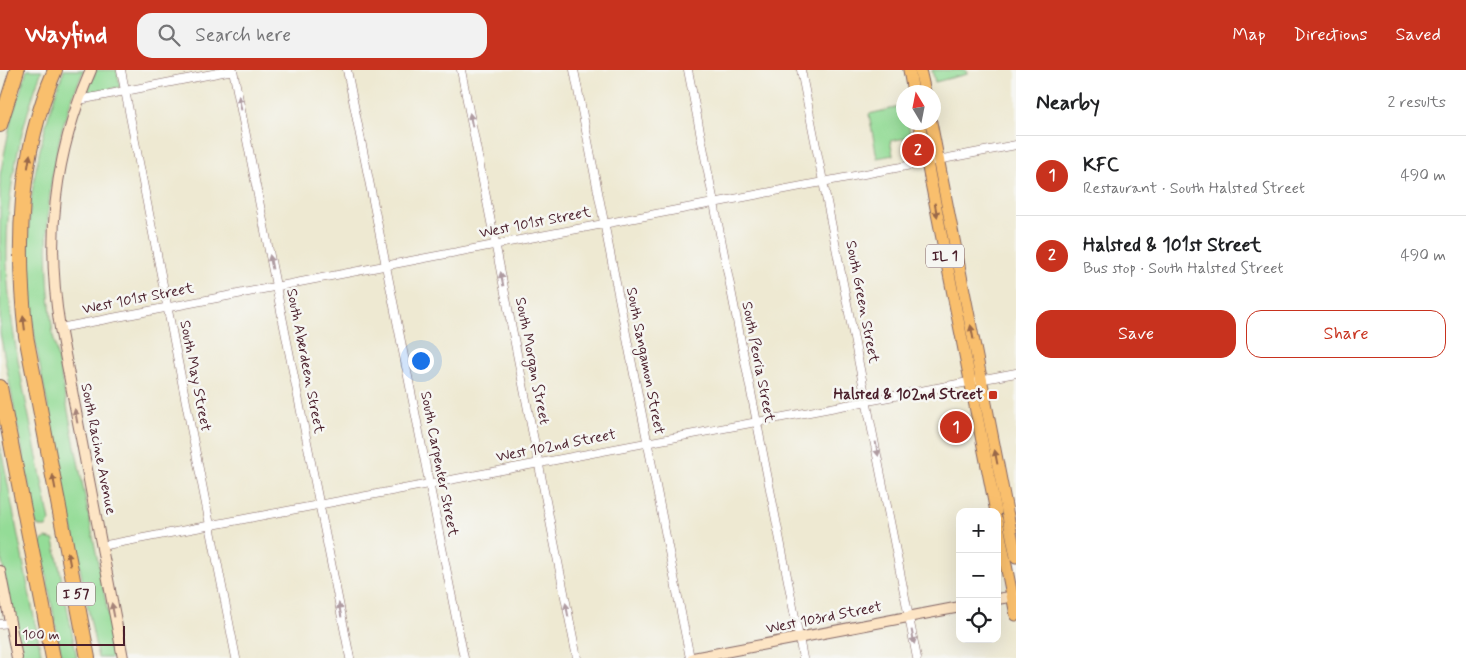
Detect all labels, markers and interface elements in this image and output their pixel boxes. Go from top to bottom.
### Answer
search box [137,13,487,58]
text: Wayfind [25,20,107,51]
icon: search [155,21,183,49]
text: Search here [195,23,291,48]
text: Map [1233,23,1266,47]
text: Directions [1294,23,1368,47]
text: Saved [1396,23,1441,47]
north arrow [896,85,941,130]
text: Nearby [1036,89,1100,117]
text: 2 results [1388,92,1446,113]
one-way arrow [235,94,243,110]
one-way arrow [467,112,475,127]
pin: 2 [902,131,934,169]
one-way arrow [25,153,33,169]
text: KFC [1083,153,1119,178]
text: 1 [1048,165,1056,186]
text: 490 m [1400,165,1446,186]
text: Restaurant · South Halsted Street [1083,178,1305,199]
street label: West 101st Street [477,202,593,244]
one-way arrow [933,202,941,218]
text: Halsted & 101st Street [1083,233,1262,258]
street label: South Green Street [840,239,884,365]
road number: IL 1 [926,245,964,268]
text: 2 [1048,245,1056,266]
text: 490 m [1400,245,1446,266]
one-way arrow [267,254,275,270]
text: Bus stop · South Halsted Street [1083,258,1284,279]
one-way arrow [498,271,506,287]
street label: West 101st Street [80,278,196,320]
street label: South Sangamon Street [620,286,669,437]
street label: South Aberdeen Street [281,287,329,435]
street label: South Morgan Street [509,296,554,427]
street label: South Peoria Street [736,300,780,424]
button: Save [1036,310,1236,358]
button: Share [1246,310,1446,358]
one-way arrow [20,314,28,330]
street label: South May Street [174,319,216,433]
one-way arrow [967,323,975,339]
your location [408,348,434,374]
street label: South Racine Avenue [75,382,121,516]
place label: Halsted & 102nd Street [833,385,983,405]
marker: Halsted & 102nd Street [987,389,999,401]
street label: South Carpenter Street [415,390,463,539]
one-way arrow [72,408,80,424]
pin: 1 [940,408,972,446]
street label: West 102nd Street [494,425,618,467]
one-way arrow [873,441,881,457]
one-way arrow [992,449,1000,465]
one-way arrow [50,474,58,490]
map controls [956,508,1001,643]
button: + [956,508,1001,553]
one-way arrow [65,550,73,566]
button: − [956,553,1001,598]
road number: I 57 [57,582,95,606]
street label: West 103rd Street [764,597,884,639]
button: locate [956,598,1001,643]
one-way arrow [109,602,117,618]
one-way arrow [563,602,571,618]
one-way arrow [336,603,344,618]
scale bar [15,623,125,646]
text: 100 m [22,626,60,644]
one-way arrow [910,630,918,646]

